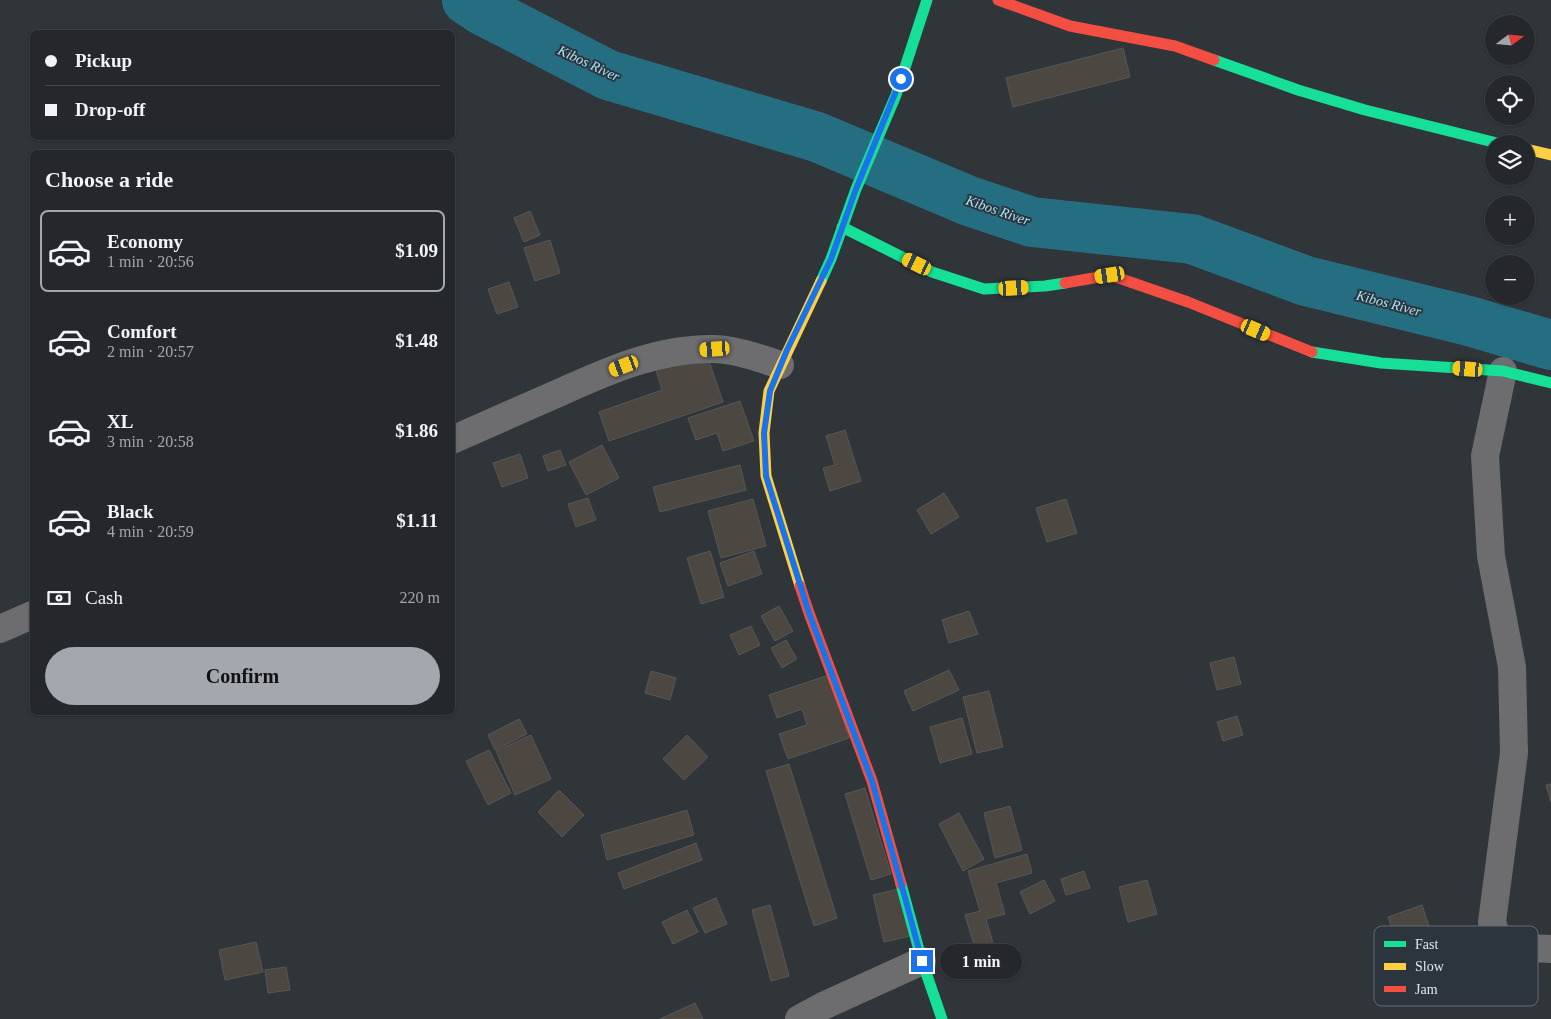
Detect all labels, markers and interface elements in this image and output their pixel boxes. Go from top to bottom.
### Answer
north arrow [1485,15,1535,65]
map controls [1485,15,1535,305]
water label: Kibos River [555,42,623,85]
text: Pickup [75,50,132,71]
route start [890,68,912,90]
button: locate [1485,75,1535,125]
text: Drop-off [75,99,145,120]
button: layers [1485,135,1535,185]
text: Choose a ride [45,167,173,192]
water label: Kibos River [963,192,1032,229]
button: + [1485,195,1535,245]
icon: car [47,229,92,274]
text: Economy [107,231,183,252]
text: $1.09 [395,240,438,261]
car [900,251,933,277]
text: 1 min · 20:56 [107,253,194,270]
button: − [1485,255,1535,305]
car [1094,265,1125,285]
car [998,280,1029,296]
water label: Kibos River [1354,287,1423,319]
car [1239,317,1272,343]
icon: car [47,319,92,364]
text: Comfort [107,321,177,342]
text: $1.48 [395,330,438,351]
car [699,340,730,358]
text: 2 min · 20:57 [107,343,194,360]
car [607,354,640,378]
car [1452,360,1483,378]
icon: car [47,409,92,454]
text: XL [107,411,133,432]
text: $1.86 [395,420,438,441]
text: 3 min · 20:58 [107,433,194,450]
icon: car [47,499,92,544]
text: Black [107,501,153,522]
text: $1.11 [396,510,438,531]
text: 4 min · 20:59 [107,523,194,540]
icon: cash [45,584,73,612]
text: Cash [85,587,123,608]
text: 220 m [400,589,440,606]
button: Confirm [45,647,440,705]
legend [1374,926,1538,1006]
text: Fast [1415,937,1438,952]
callout: 1 min [940,944,1022,978]
route end [911,950,933,972]
text: 1 min [962,953,1000,970]
text: Slow [1415,959,1445,974]
text: Jam [1415,982,1438,997]

